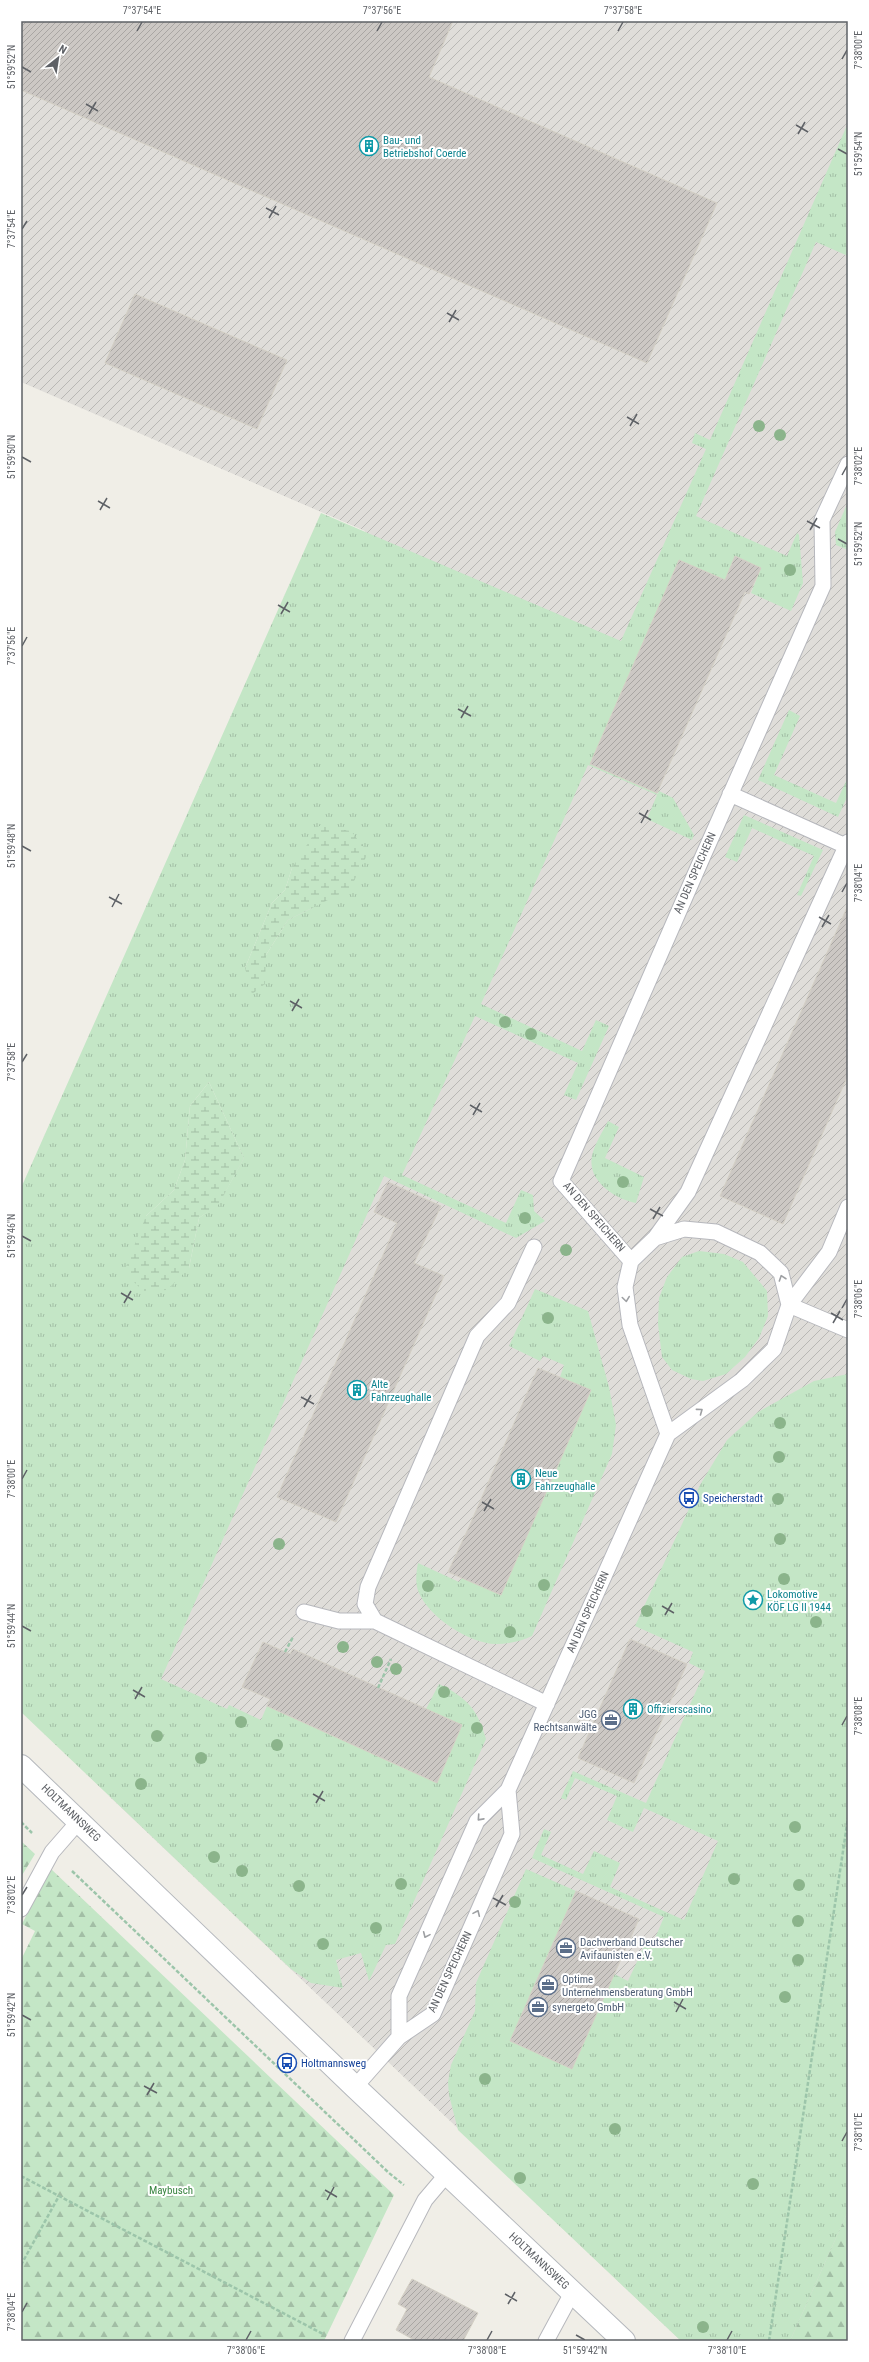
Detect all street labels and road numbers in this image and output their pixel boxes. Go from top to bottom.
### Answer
street label: AN DEN SPEICHERN [671,830,719,916]
street label: AN DEN SPEICHERN [560,1180,628,1254]
street label: AN DEN SPEICHERN [564,1569,612,1655]
street label: HOLTMANNSWEG [39,1781,103,1845]
street label: AN DEN SPEICHERN [426,1929,474,2015]
street label: HOLTMANNSWEG [506,2230,572,2292]

